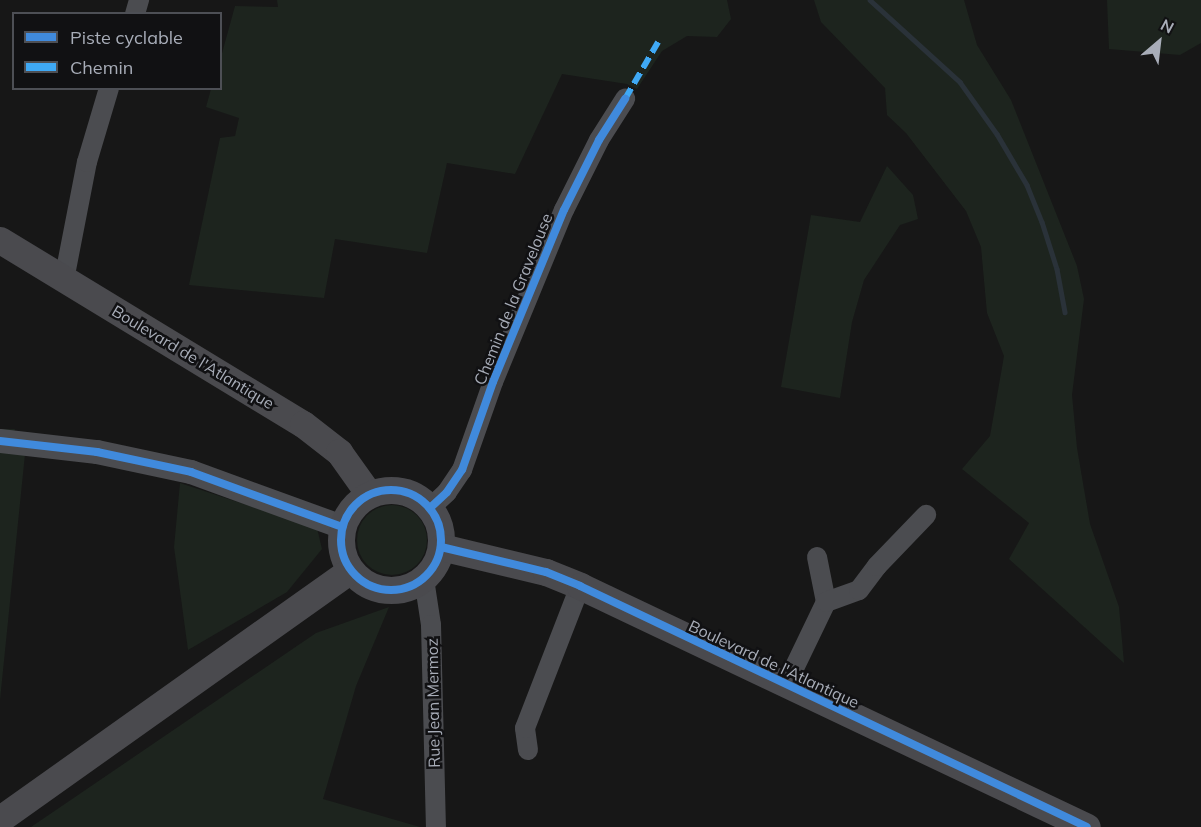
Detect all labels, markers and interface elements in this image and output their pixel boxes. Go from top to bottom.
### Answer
legend [12,12,222,90]
north arrow [1129,12,1189,72]
text: N [1157,14,1177,38]
text: Piste cyclable [70,26,183,49]
text: Chemin [70,56,133,79]
street label: Chemin de la Gravelouse [470,210,556,388]
street label: Boulevard de l'Atlantique [108,301,278,413]
street label: Boulevard de l'Atlantique [686,616,862,712]
street label: Rue Jean Mermoz [422,638,444,768]

